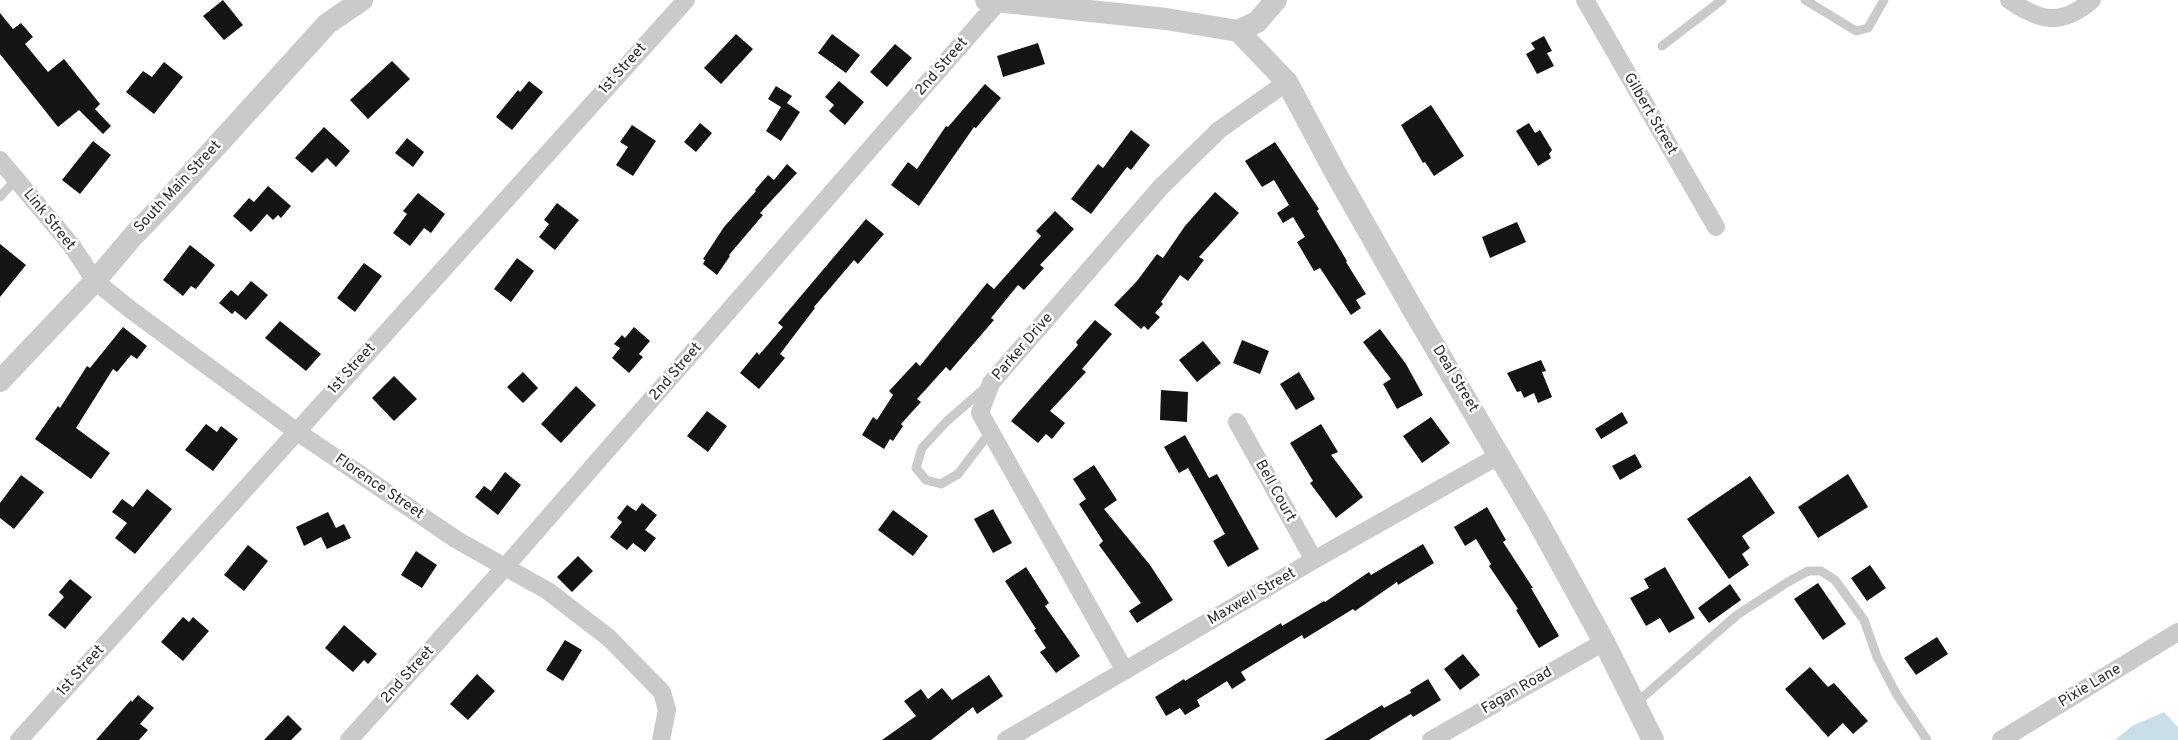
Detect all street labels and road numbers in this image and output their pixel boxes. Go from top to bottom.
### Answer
street label: 2nd Street [912,34,972,100]
street label: 1st Street [595,39,651,99]
street label: Gilbert Street [1619,70,1681,158]
street label: South Main Street [130,137,226,237]
street label: Link Street [19,185,79,255]
street label: Parker Drive [988,309,1058,385]
street label: 1st Street [324,339,380,399]
street label: 2nd Street [646,339,706,405]
street label: Deal Street [1428,342,1482,416]
street label: Florence Street [331,450,427,524]
street label: Bell Court [1250,457,1300,525]
street label: Maxwell Street [1205,564,1299,630]
street label: 1st Street [53,641,109,701]
street label: 2nd Street [377,642,439,708]
street label: Pixie Lane [2055,660,2125,712]
street label: Fagan Road [1478,663,1556,719]

